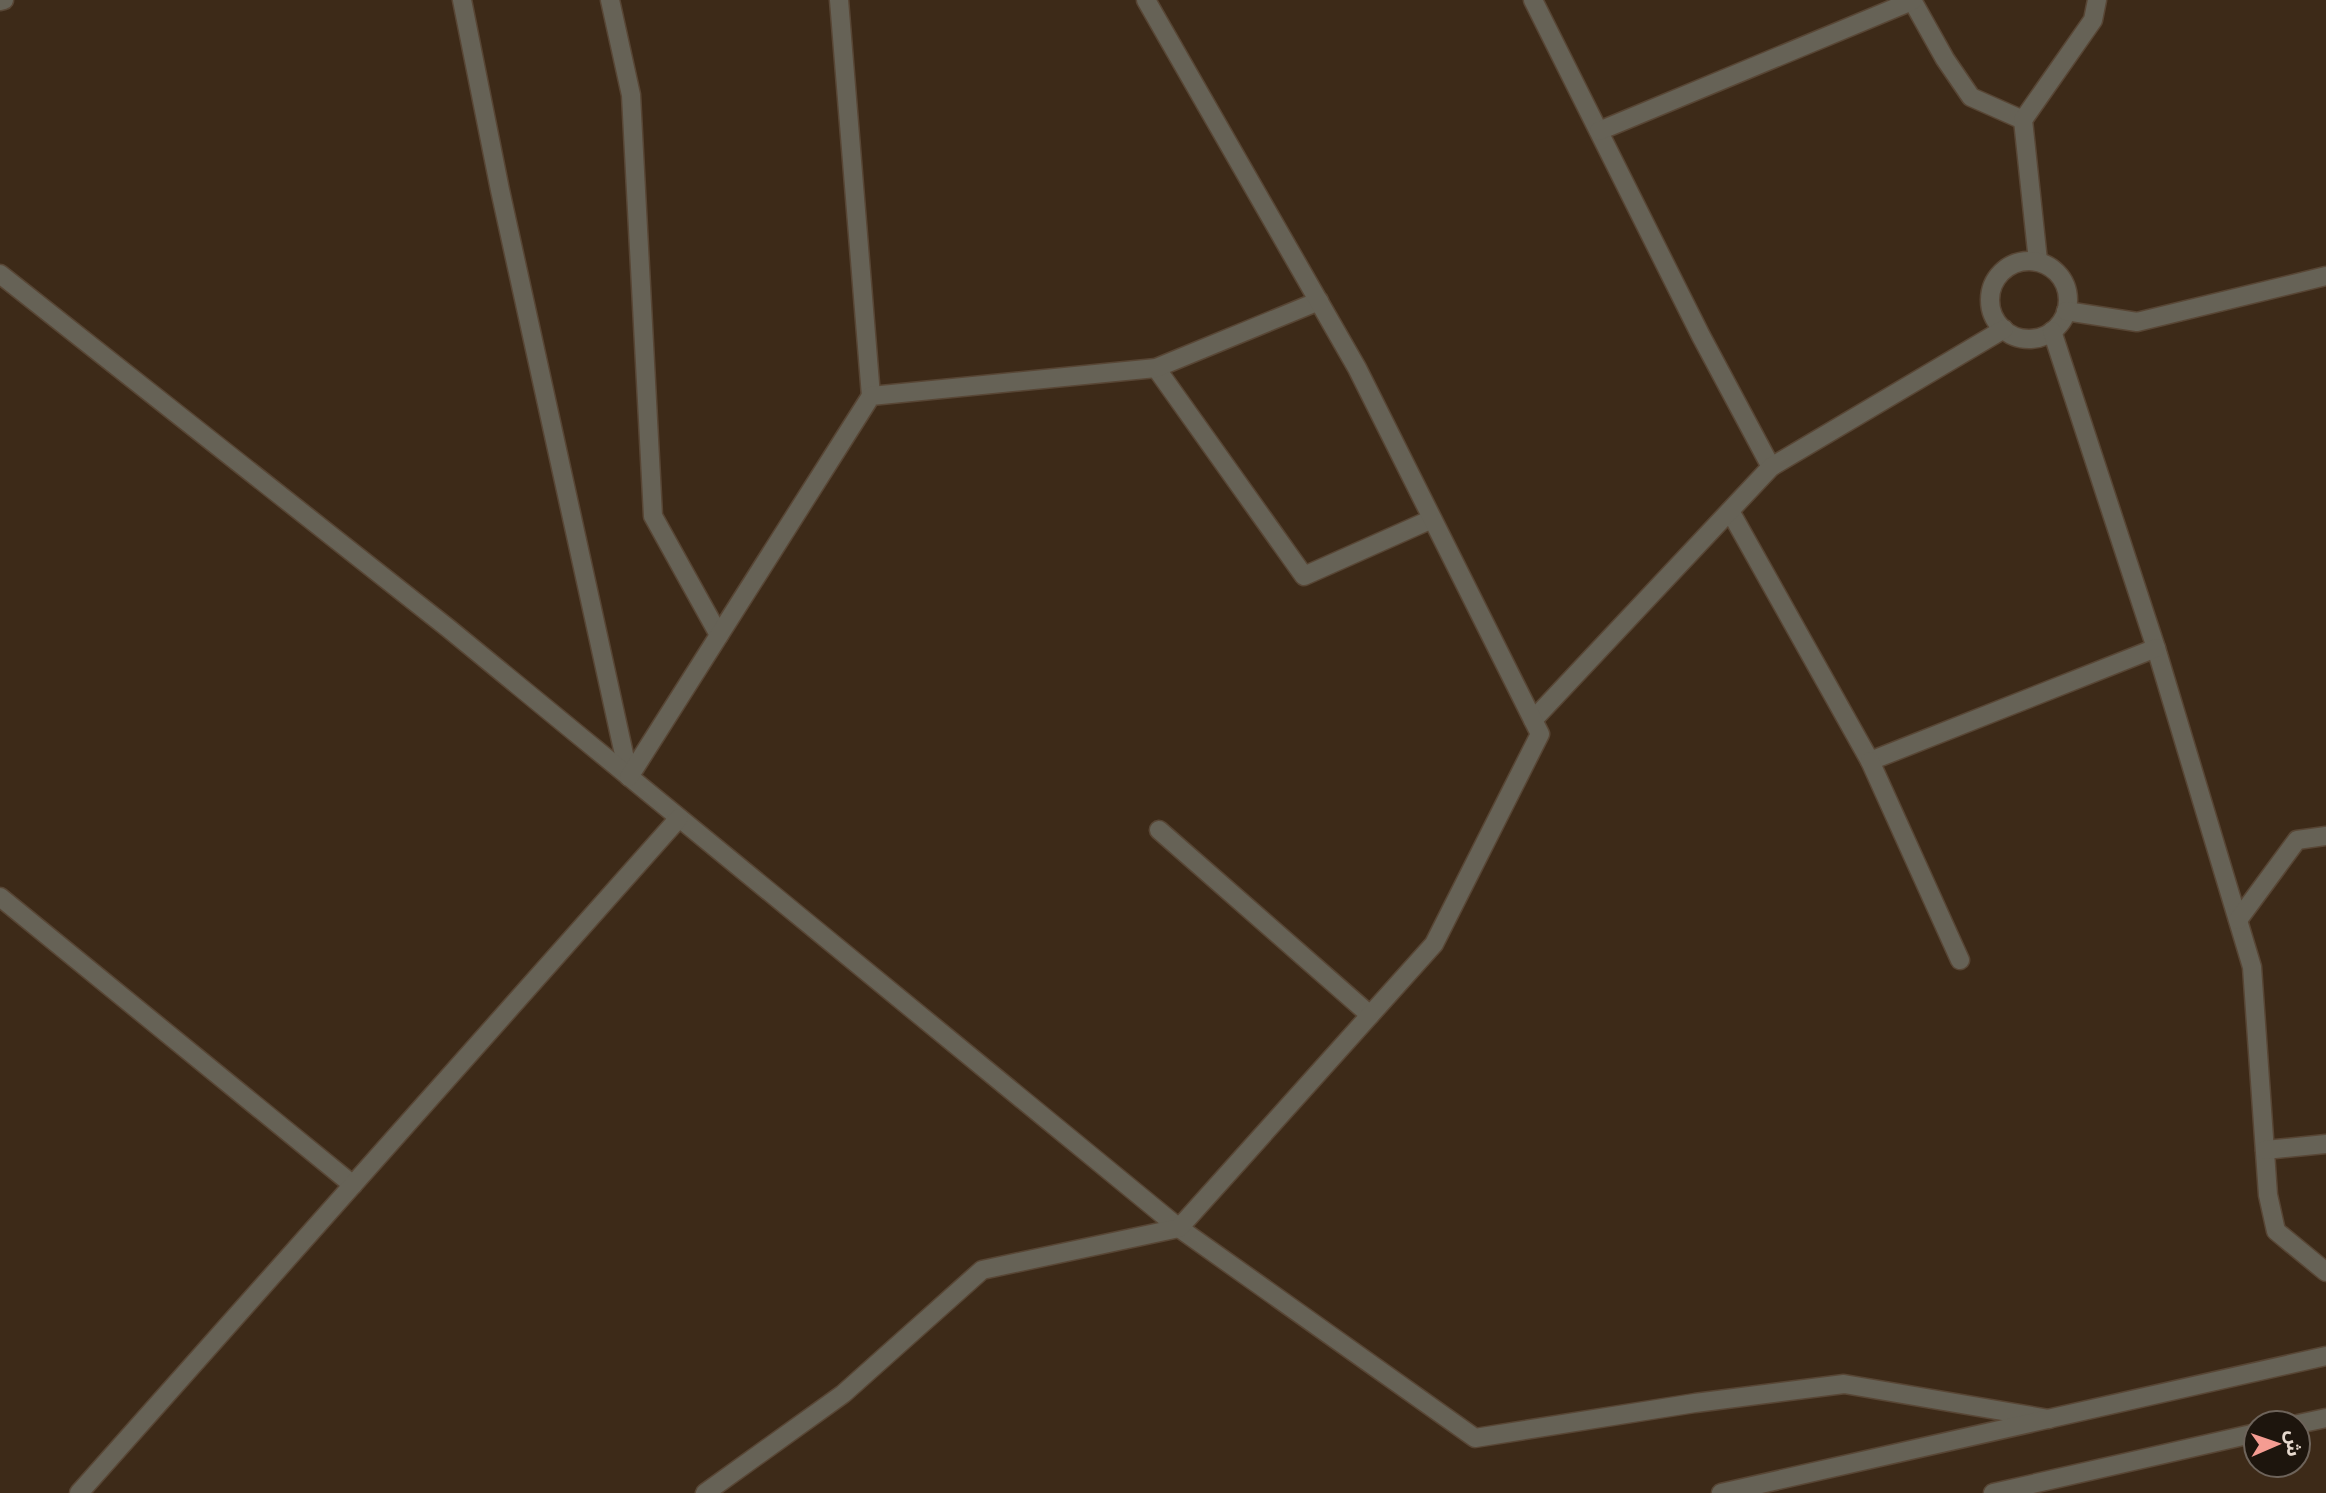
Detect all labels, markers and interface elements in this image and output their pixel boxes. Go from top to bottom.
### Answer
north arrow [2242,1409,2312,1479]
text: ش [2282,1430,2305,1457]

